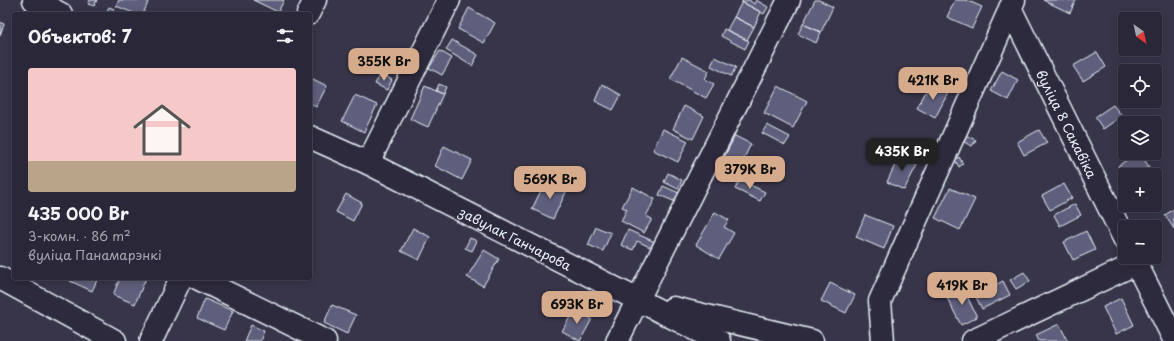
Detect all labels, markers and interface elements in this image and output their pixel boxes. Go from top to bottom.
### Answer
north arrow [1118,12,1162,56]
map controls [1118,12,1162,264]
text: Объектов: 7 [28,23,131,49]
icon: filters [274,25,296,47]
pin: 355K Br [347,48,421,82]
text: 355K Br [357,51,411,70]
button: locate [1118,64,1162,108]
street label: вуліца 8 Сакавіка [1032,66,1103,182]
pin: 421K Br [896,67,970,101]
text: 421K Br [907,70,959,89]
icon: home [126,94,198,166]
button: layers [1118,116,1162,160]
pin: 435K Br [865,138,939,172]
text: 435K Br [875,141,929,160]
pin: 379K Br [713,156,787,190]
text: 379K Br [724,159,776,178]
pin: 569K Br [513,166,587,200]
button: + [1118,168,1162,212]
text: 569K Br [523,169,577,188]
text: 435 000 Br [28,200,129,226]
street label: завулак Ганчарова [455,201,576,275]
button: − [1118,220,1162,264]
text: 3-комн. · 86 m² [28,226,131,245]
text: вуліца Панамарэнкі [28,245,162,264]
pin: 419K Br [925,272,999,306]
text: 419K Br [936,275,988,294]
pin: 693K Br [540,291,614,325]
text: 693K Br [551,294,603,313]

